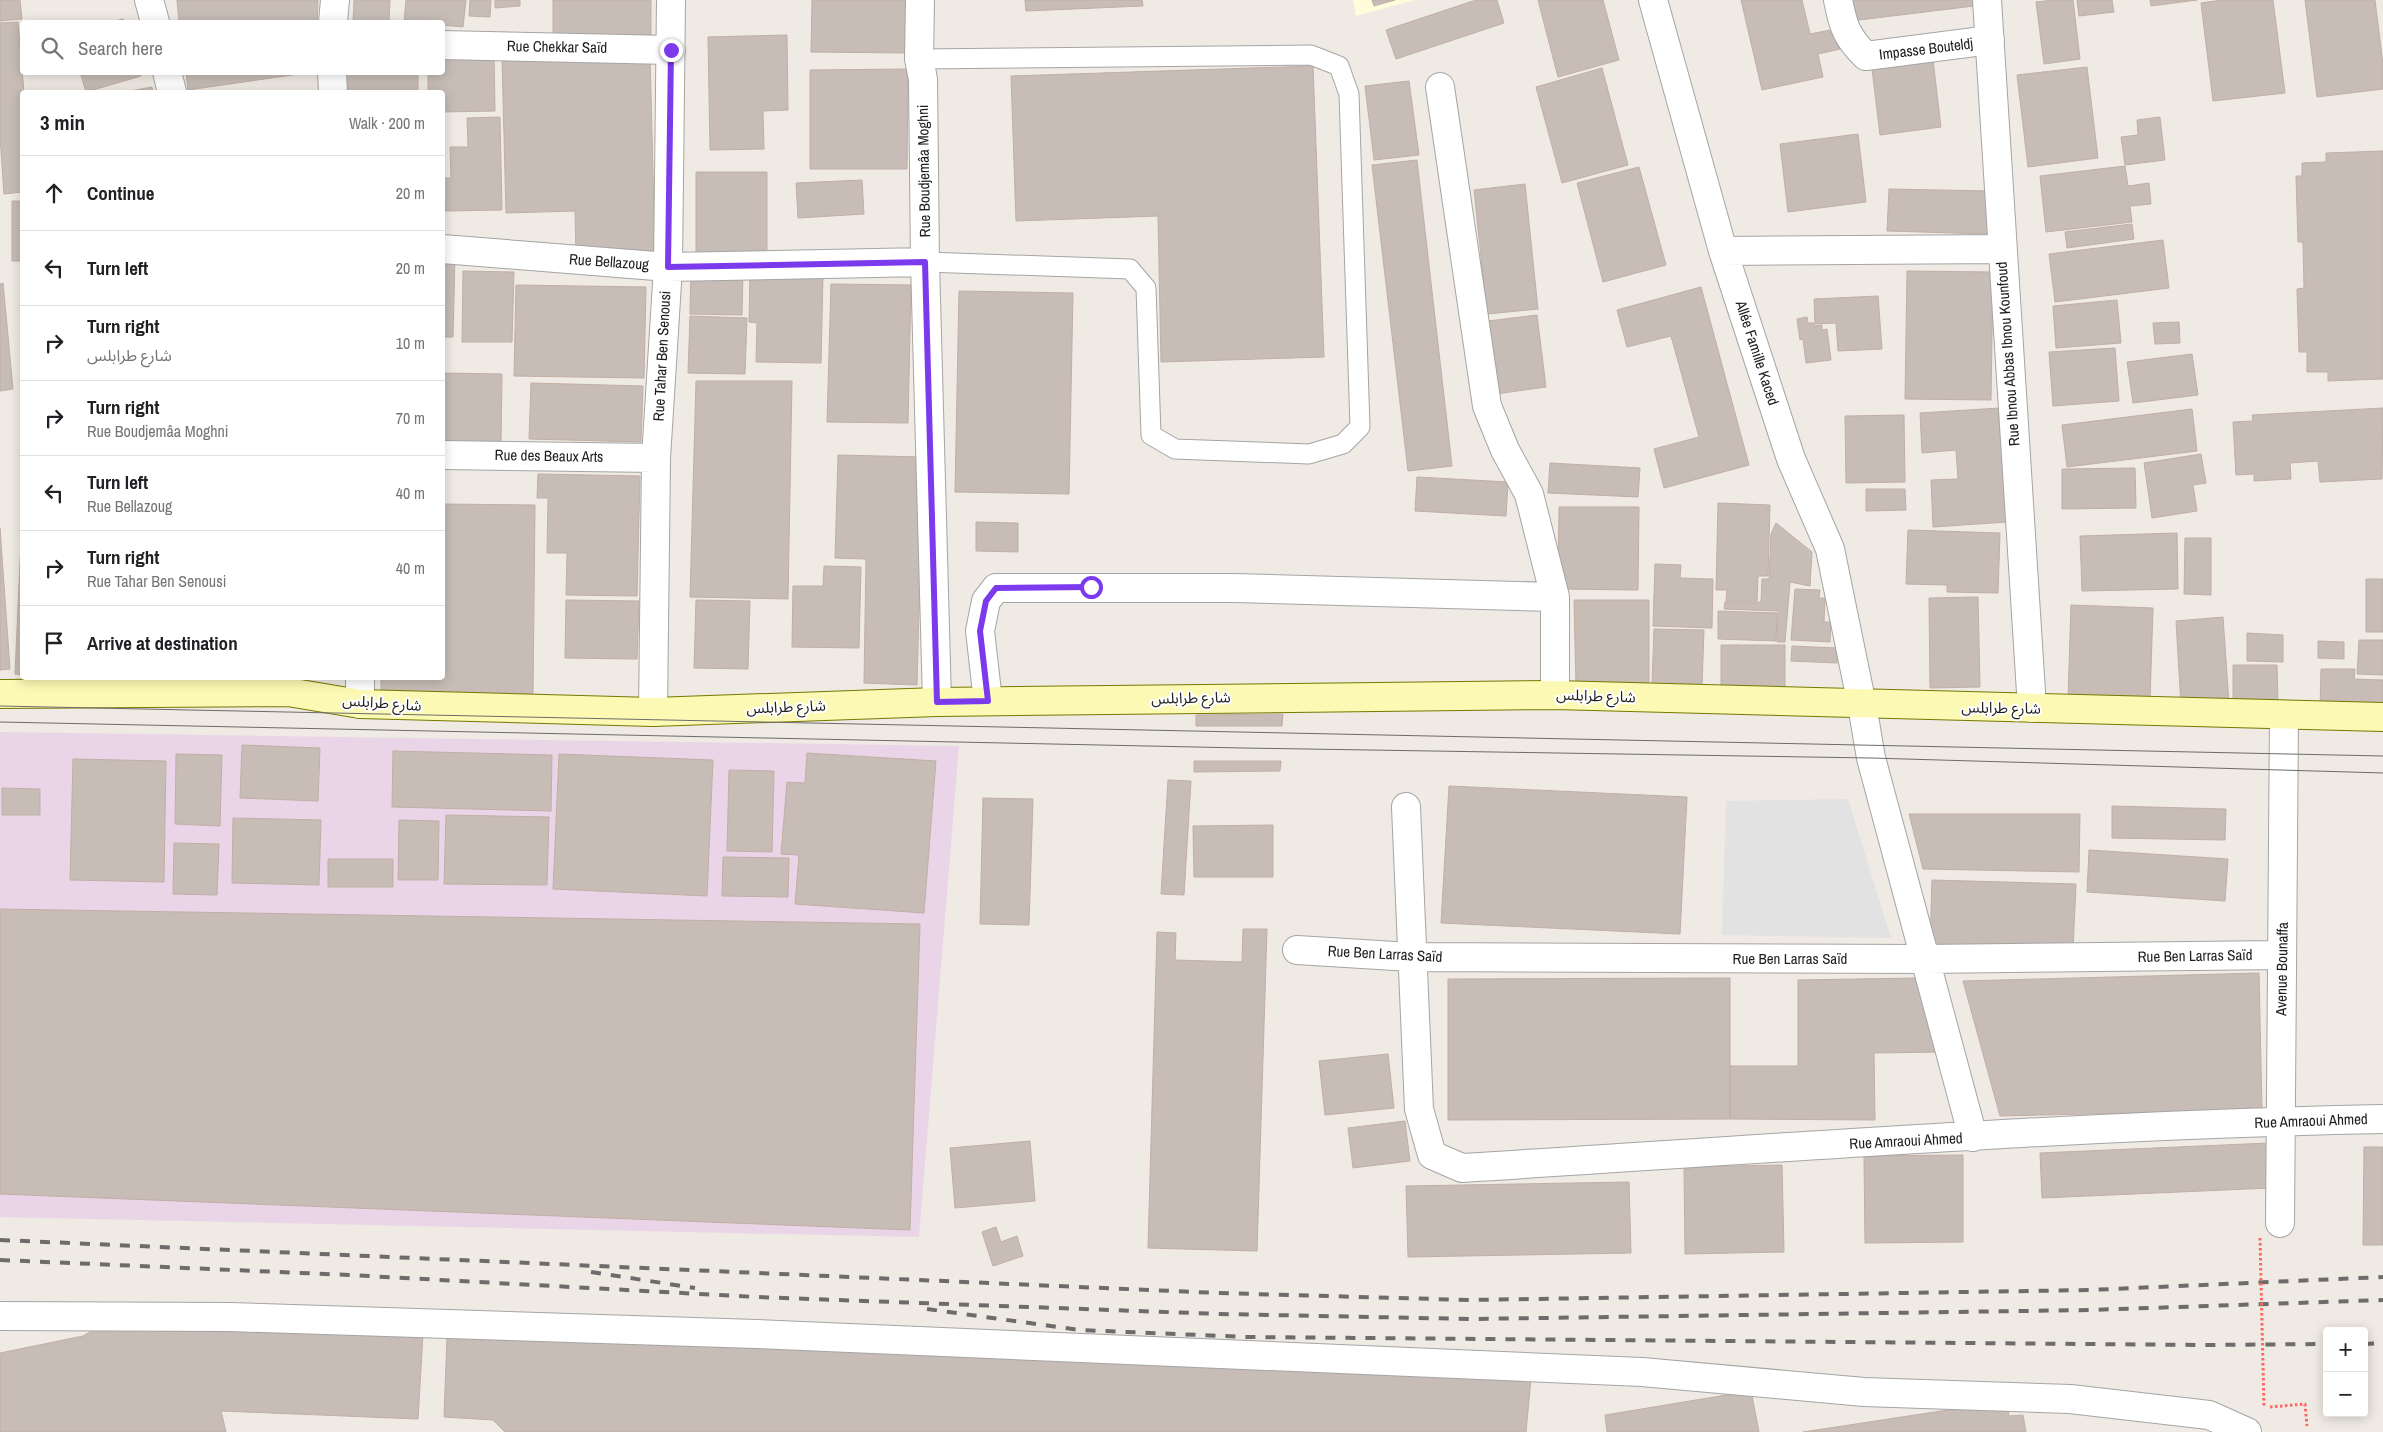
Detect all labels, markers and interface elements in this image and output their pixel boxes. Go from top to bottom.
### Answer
search box [20,20,445,75]
street label: Impasse Bouteldj [1878,32,1974,65]
icon: search [38,34,66,62]
text: Search here [78,35,163,61]
street label: Rue Chekkar Saïd [507,35,607,58]
route end [660,39,683,62]
street label: Rue Boudjemâa Moghni [912,105,935,238]
text: 3 min [40,108,85,137]
text: Walk · 200 m [349,112,425,134]
icon: ahead [40,179,68,207]
text: Continue [87,180,155,206]
text: 20 m [396,182,425,204]
street label: Rue Bellazoug [568,248,650,275]
icon: left [40,254,68,282]
text: Turn left [87,255,148,281]
text: 20 m [396,257,425,279]
street label: Rue Ibnou Abbas Ibnou Kounfoud [1991,261,2024,447]
street label: Rue Tahar Ben Senousi [648,290,675,422]
street label: Allée Famille Kaced [1730,297,1784,408]
text: Turn right [87,313,159,339]
icon: right [40,329,68,357]
text: 10 m [396,332,425,354]
text: شارع طرابلس [87,344,172,366]
text: Turn right [87,394,159,420]
icon: right [40,404,68,432]
text: 70 m [396,407,425,429]
text: Rue Boudjemâa Moghni [87,420,229,442]
street label: Rue des Beaux Arts [494,444,604,467]
text: Turn left [87,469,148,495]
icon: left [40,479,68,507]
text: 40 m [396,482,425,504]
text: Rue Bellazoug [87,495,172,517]
text: Turn right [87,544,159,570]
icon: right [40,554,68,582]
text: 40 m [396,557,425,579]
text: Rue Tahar Ben Senousi [87,570,226,592]
route start [1080,576,1103,599]
icon: arrive [40,629,68,657]
text: Arrive at destination [87,630,238,656]
street label: شارع طرابلس [1556,684,1636,709]
street label: شارع طرابلس [1151,686,1231,711]
street label: شارع طرابلس [342,689,423,718]
street label: شارع طرابلس [746,695,826,720]
street label: شارع طرابلس [1961,696,2041,721]
street label: Avenue Bounaffa [2270,922,2293,1017]
street label: Rue Ben Larras Saïd [1327,940,1443,967]
street label: Rue Ben Larras Saïd [2137,944,2253,967]
street label: Rue Ben Larras Saïd [1733,948,1847,969]
street label: Rue Amraoui Ahmed [2254,1108,2368,1133]
street label: Rue Amraoui Ahmed [1849,1127,1963,1154]
map controls [2323,1327,2368,1417]
button: + [2323,1327,2368,1372]
button: − [2323,1372,2368,1417]

